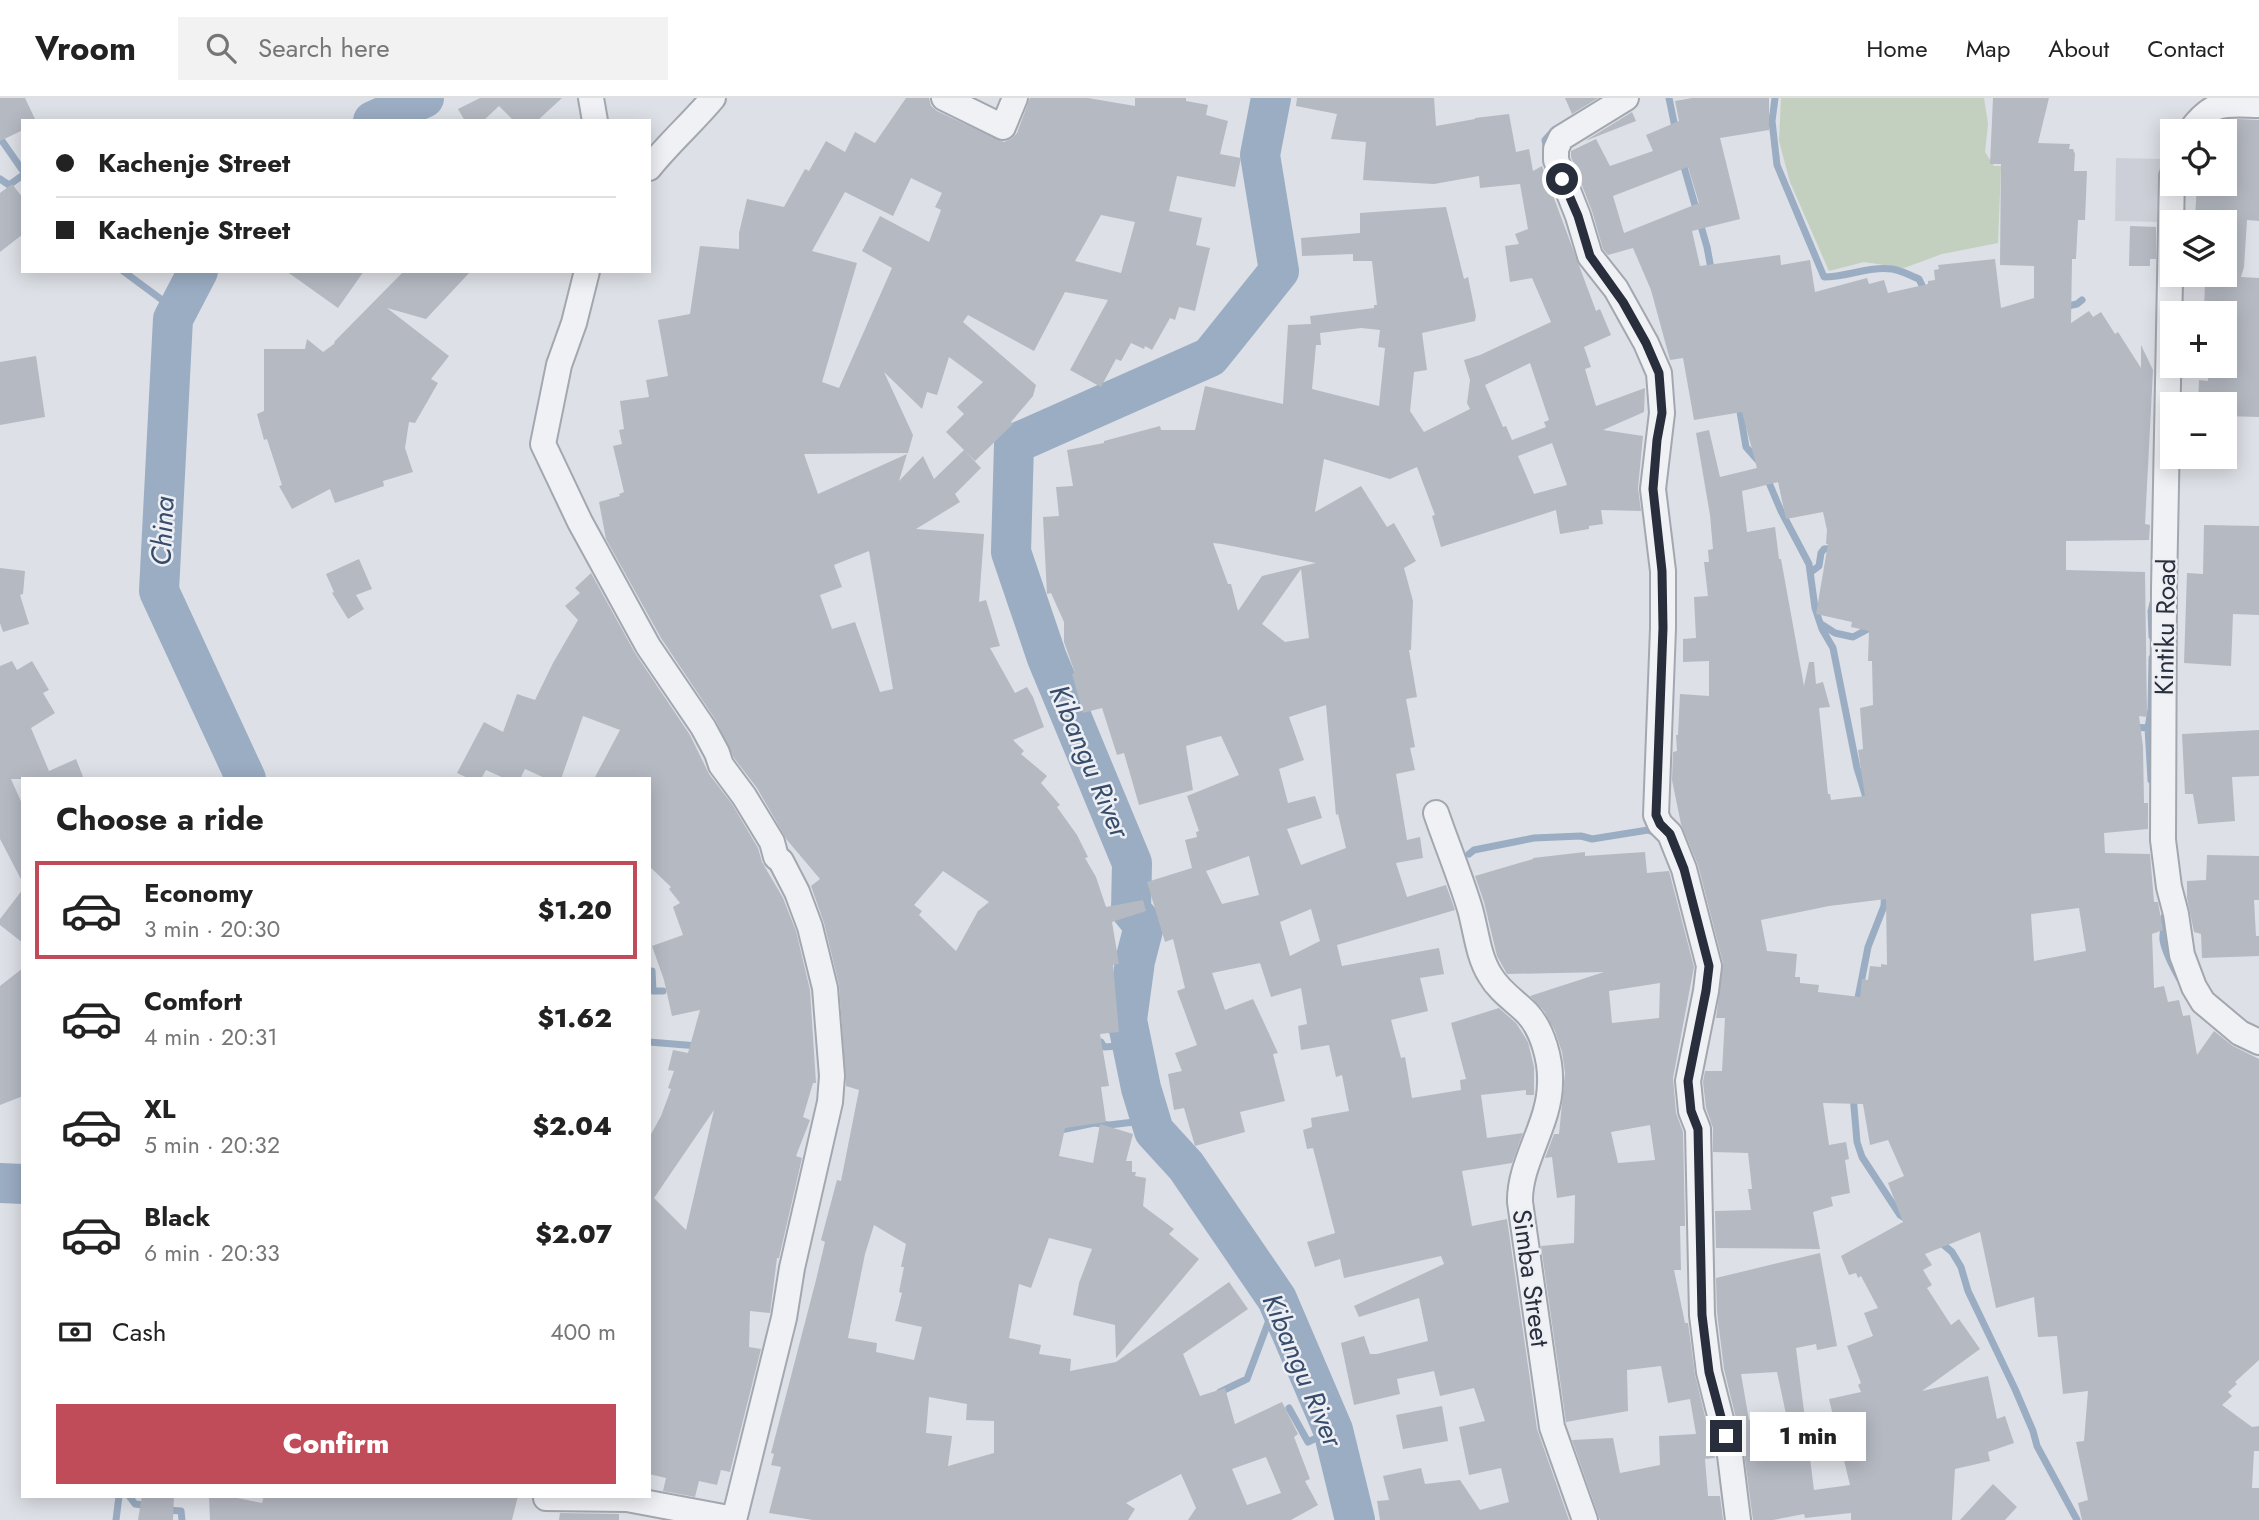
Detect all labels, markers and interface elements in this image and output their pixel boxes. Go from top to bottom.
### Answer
search box [178,17,668,80]
text: Vroom [35,25,136,72]
icon: search [202,29,240,67]
text: Search here [258,29,390,67]
text: Home [1866,31,1928,66]
text: Map [1966,31,2010,66]
text: About [2048,31,2109,66]
text: Contact [2147,31,2224,66]
map controls [2160,119,2237,469]
button: locate [2160,119,2237,196]
text: Kachenje Street [98,144,290,182]
route start [1546,163,1578,195]
button: layers [2160,210,2237,287]
text: Kachenje Street [98,211,290,249]
button: + [2160,301,2237,378]
button: − [2160,392,2237,469]
water label: China [140,495,185,567]
street label: Kintiku Road [2145,558,2185,696]
water label: Kibangu River [1039,678,1141,846]
text: Choose a ride [56,796,264,842]
text: Economy [144,874,253,912]
icon: car [60,879,123,942]
text: $1.20 [538,891,612,929]
text: 3 min · 20:30 [144,912,280,946]
text: Comfort [144,982,242,1020]
icon: car [60,987,123,1050]
text: $1.62 [537,999,612,1037]
text: 4 min · 20:31 [144,1020,278,1054]
text: XL [144,1090,176,1128]
icon: car [60,1095,123,1158]
text: $2.04 [532,1107,612,1145]
text: 5 min · 20:32 [144,1128,280,1162]
text: Black [144,1198,210,1236]
icon: car [60,1203,123,1266]
street label: Simba Street [1503,1207,1560,1350]
text: $2.07 [535,1215,612,1253]
text: 6 min · 20:33 [144,1236,280,1270]
water label: Kibangu River [1252,1287,1354,1455]
icon: cash [56,1313,94,1351]
text: Cash [112,1313,166,1351]
text: 400 m [550,1315,616,1349]
button: Confirm [56,1404,616,1484]
callout: 1 min [1750,1412,1866,1460]
text: 1 min [1779,1419,1837,1453]
route end [1710,1420,1742,1452]

